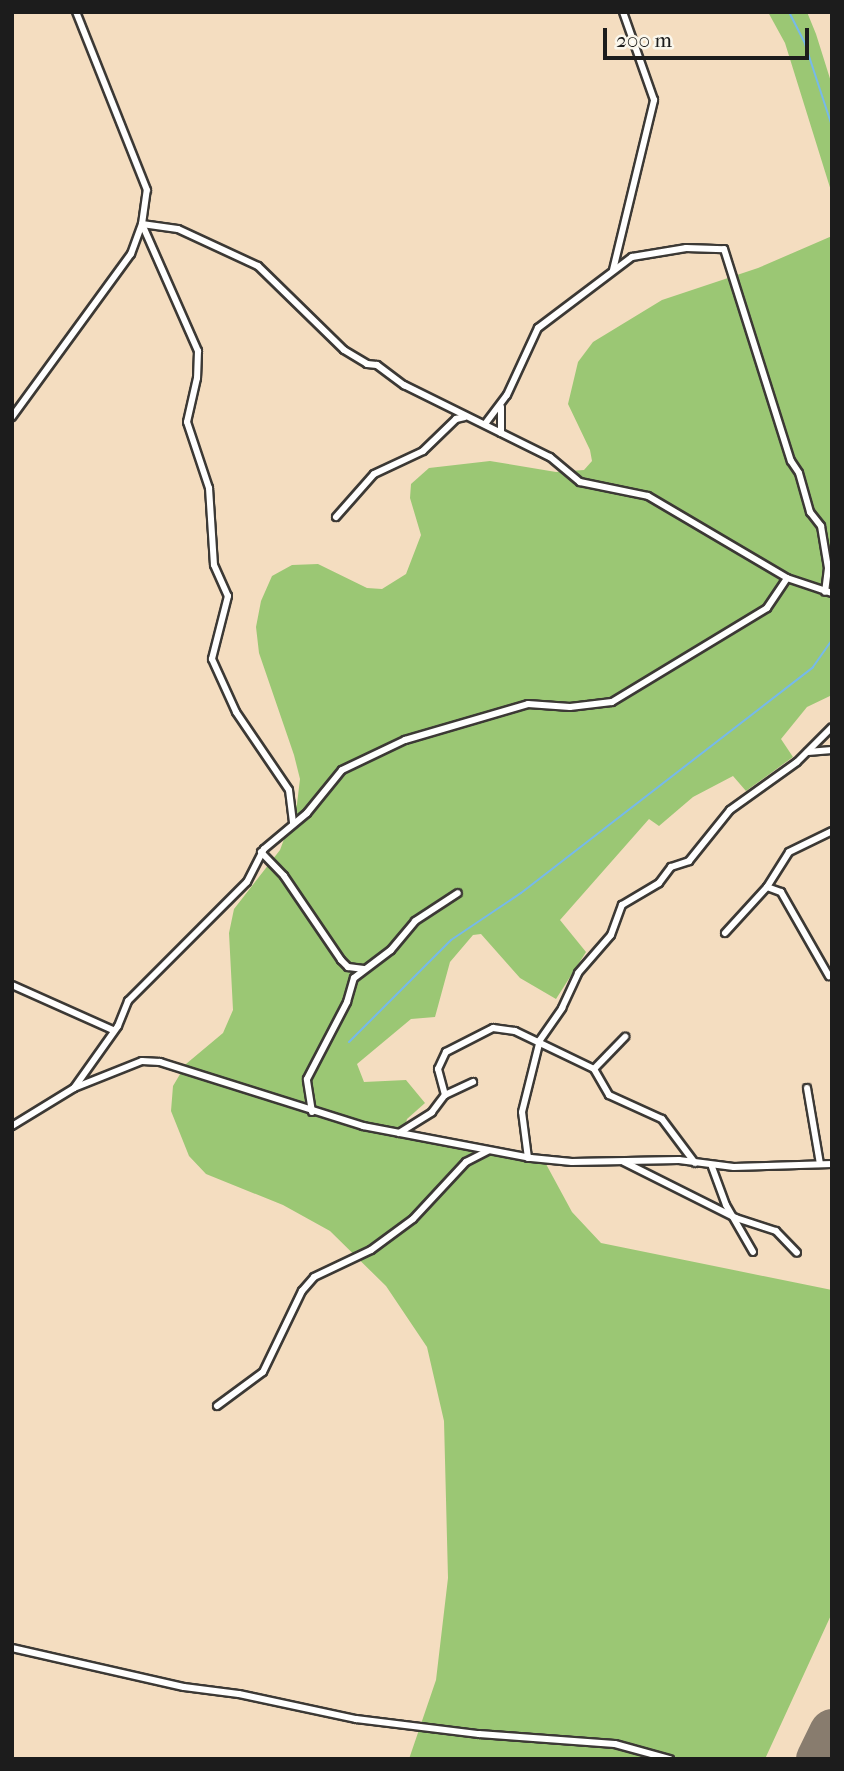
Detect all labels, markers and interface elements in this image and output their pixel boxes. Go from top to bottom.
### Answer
scale bar [606,14,812,58]
text: 200 m [616,28,672,52]

